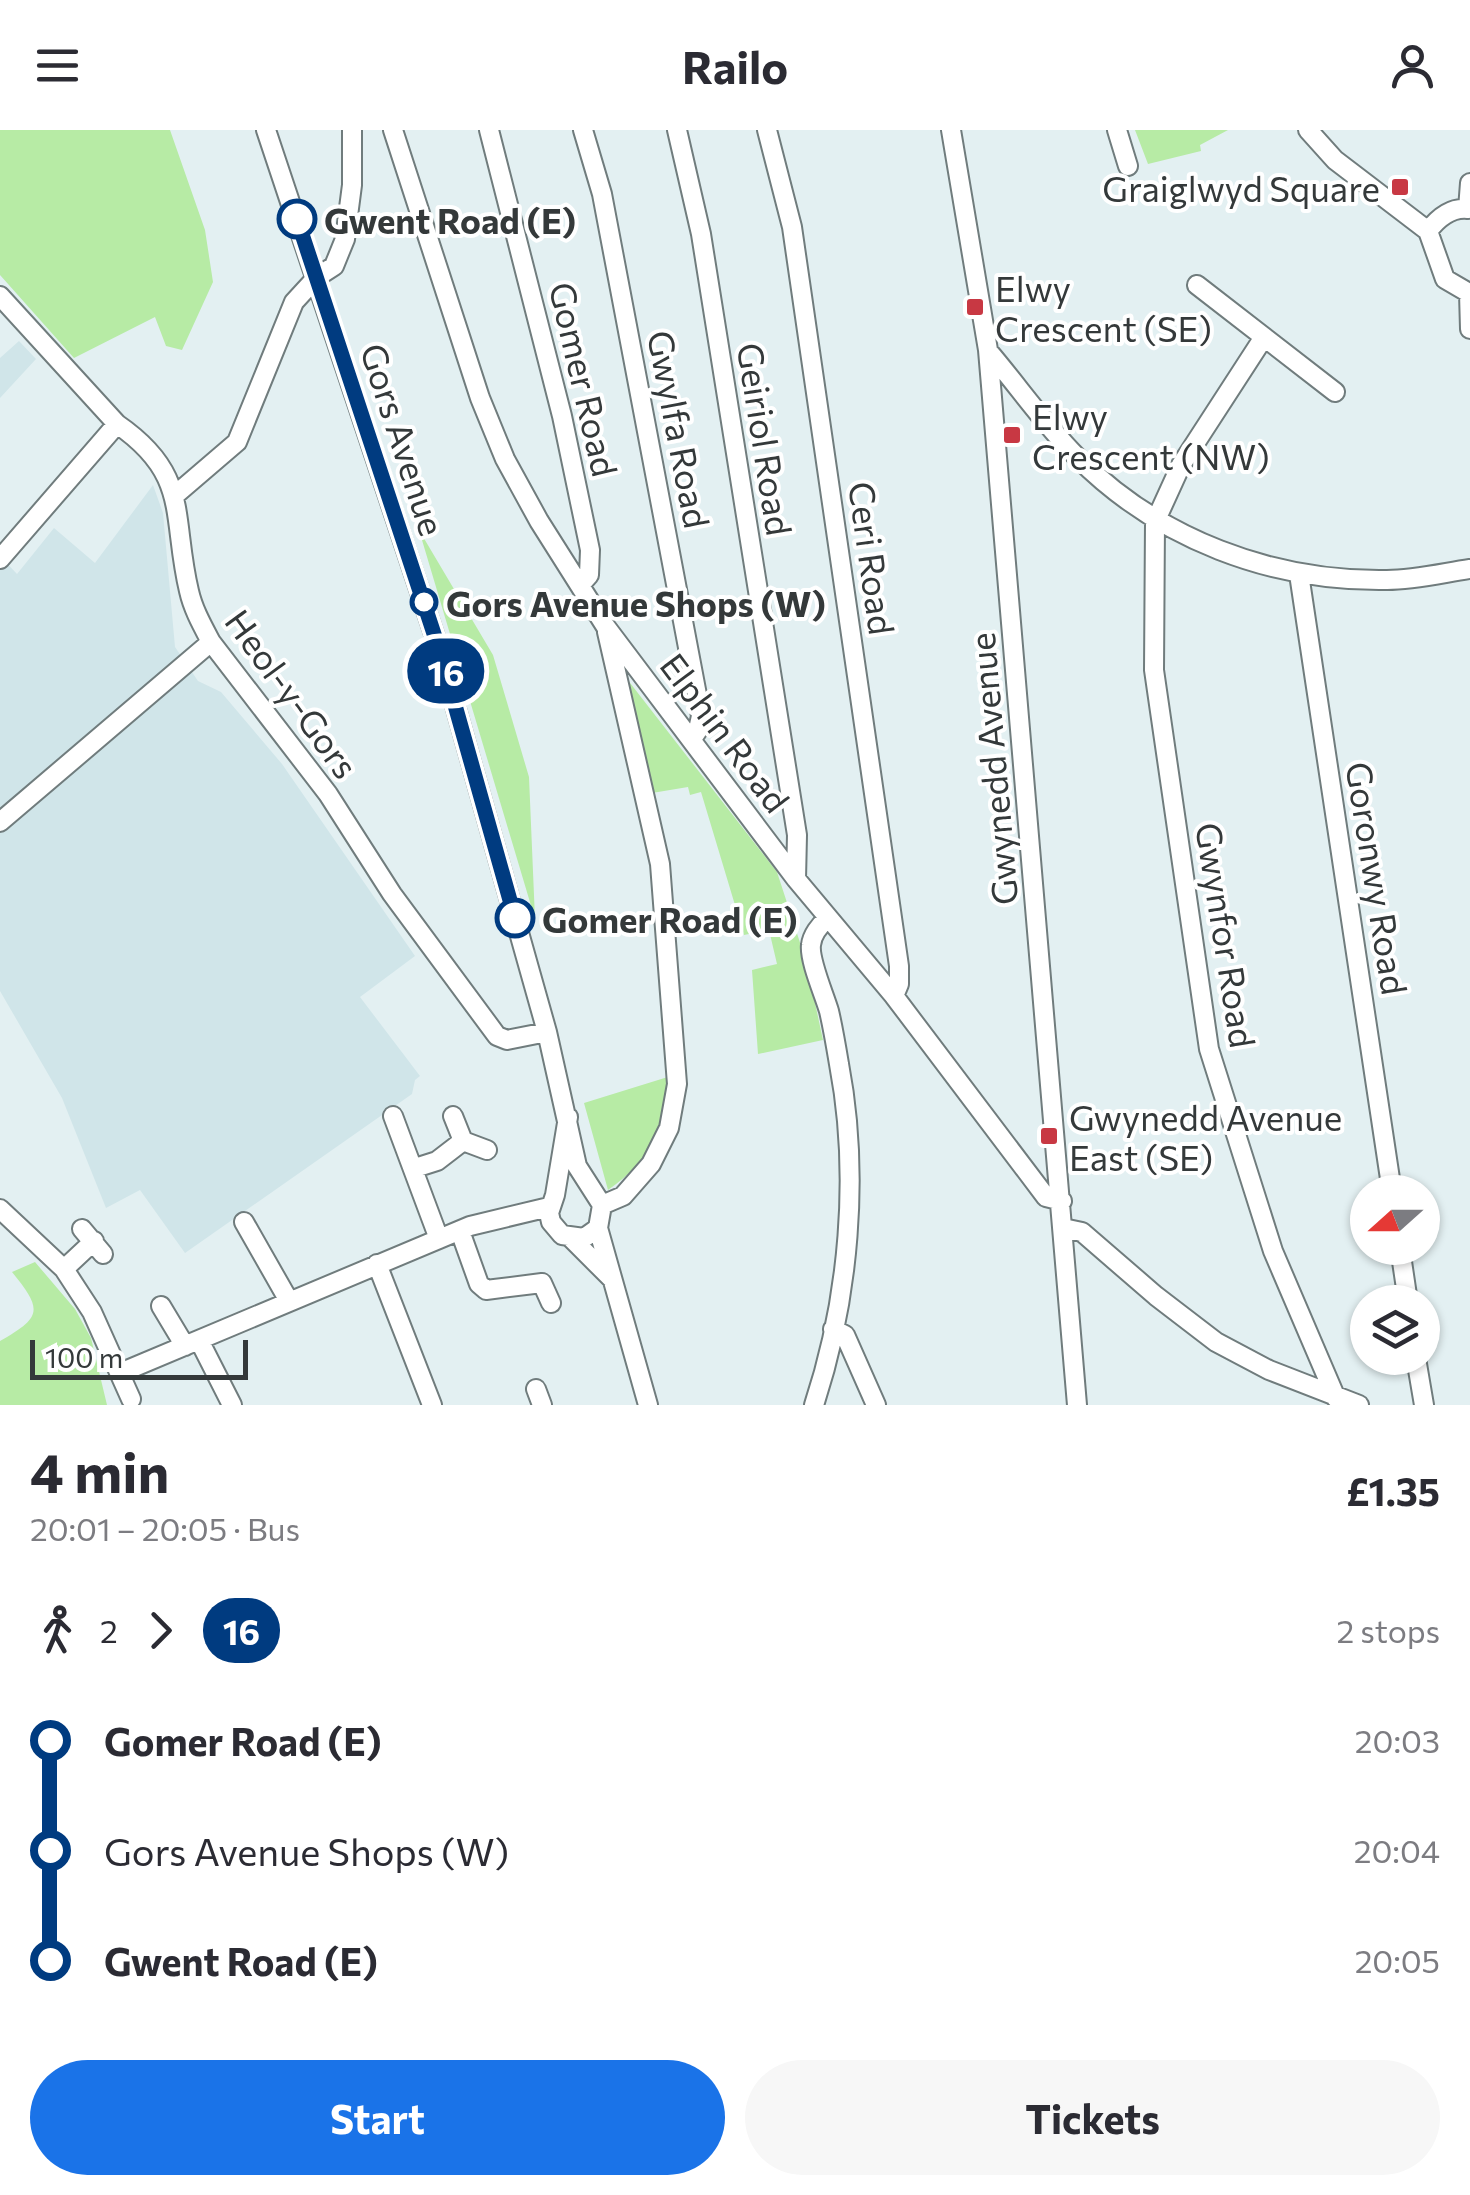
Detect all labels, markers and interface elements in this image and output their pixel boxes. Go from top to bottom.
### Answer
icon: menu [30,38,85,93]
text: Railo [682,38,788,93]
icon: person [1385,38,1440,93]
place label: Graiglwyd Square [1102,166,1380,209]
marker: Graiglwyd Square [1389,176,1411,198]
place label: Gwent Road (E) [324,198,576,241]
marker: Gwent Road (E) [278,200,316,238]
place label: Elwy Crescent (SE) [995,266,1212,349]
street label: Gomer Road [542,278,628,480]
marker: Elwy Crescent (SE) [964,296,986,318]
street label: Gwylfa Road [640,327,720,531]
street label: Gors Avenue [353,338,455,540]
street label: Geiriol Road [730,340,802,538]
place label: Elwy Crescent (NW) [1032,394,1270,477]
marker: Elwy Crescent (NW) [1001,424,1023,446]
street label: Ceri Road [841,479,905,637]
place label: Gors Avenue Shops (W) [446,581,826,624]
marker: Gors Avenue Shops (W) [411,589,437,615]
street label: Heol-y-Gors [217,600,369,786]
street label: Gwynedd Avenue [959,631,1025,907]
line badge: 16 [401,638,491,704]
street label: Elphin Road [652,644,800,820]
text: 16 [427,650,465,693]
street label: Goronwy Road [1338,759,1418,997]
street label: Gwynfor Road [1188,819,1266,1051]
place label: Gomer Road (E) [542,897,798,940]
marker: Gomer Road (E) [496,899,534,937]
place label: Gwynedd Avenue East (SE) [1069,1095,1342,1178]
marker: Gwynedd Avenue East (SE) [1038,1125,1060,1147]
north arrow [1350,1175,1440,1265]
map controls [1350,1175,1440,1375]
button: layers [1350,1285,1440,1375]
scale bar [30,1335,248,1380]
text: 100 m [45,1340,123,1374]
text: 4 min [30,1437,169,1504]
text: £1.35 [1346,1467,1440,1514]
text: 20:01 – 20:05 · Bus [30,1508,300,1548]
icon: walk [30,1603,85,1658]
icon: forward [133,1603,188,1658]
text: 16 [223,1609,260,1652]
text: 2 [100,1610,118,1650]
text: 2 stops [1336,1610,1440,1650]
text: Gomer Road (E) [104,1717,382,1764]
text: 20:03 [1355,1720,1440,1760]
text: Gors Avenue Shops (W) [104,1827,509,1874]
text: 20:04 [1354,1830,1440,1870]
text: Gwent Road (E) [104,1937,378,1984]
text: 20:05 [1355,1940,1440,1980]
button: Start [30,2060,725,2175]
button: Tickets [745,2060,1440,2175]

